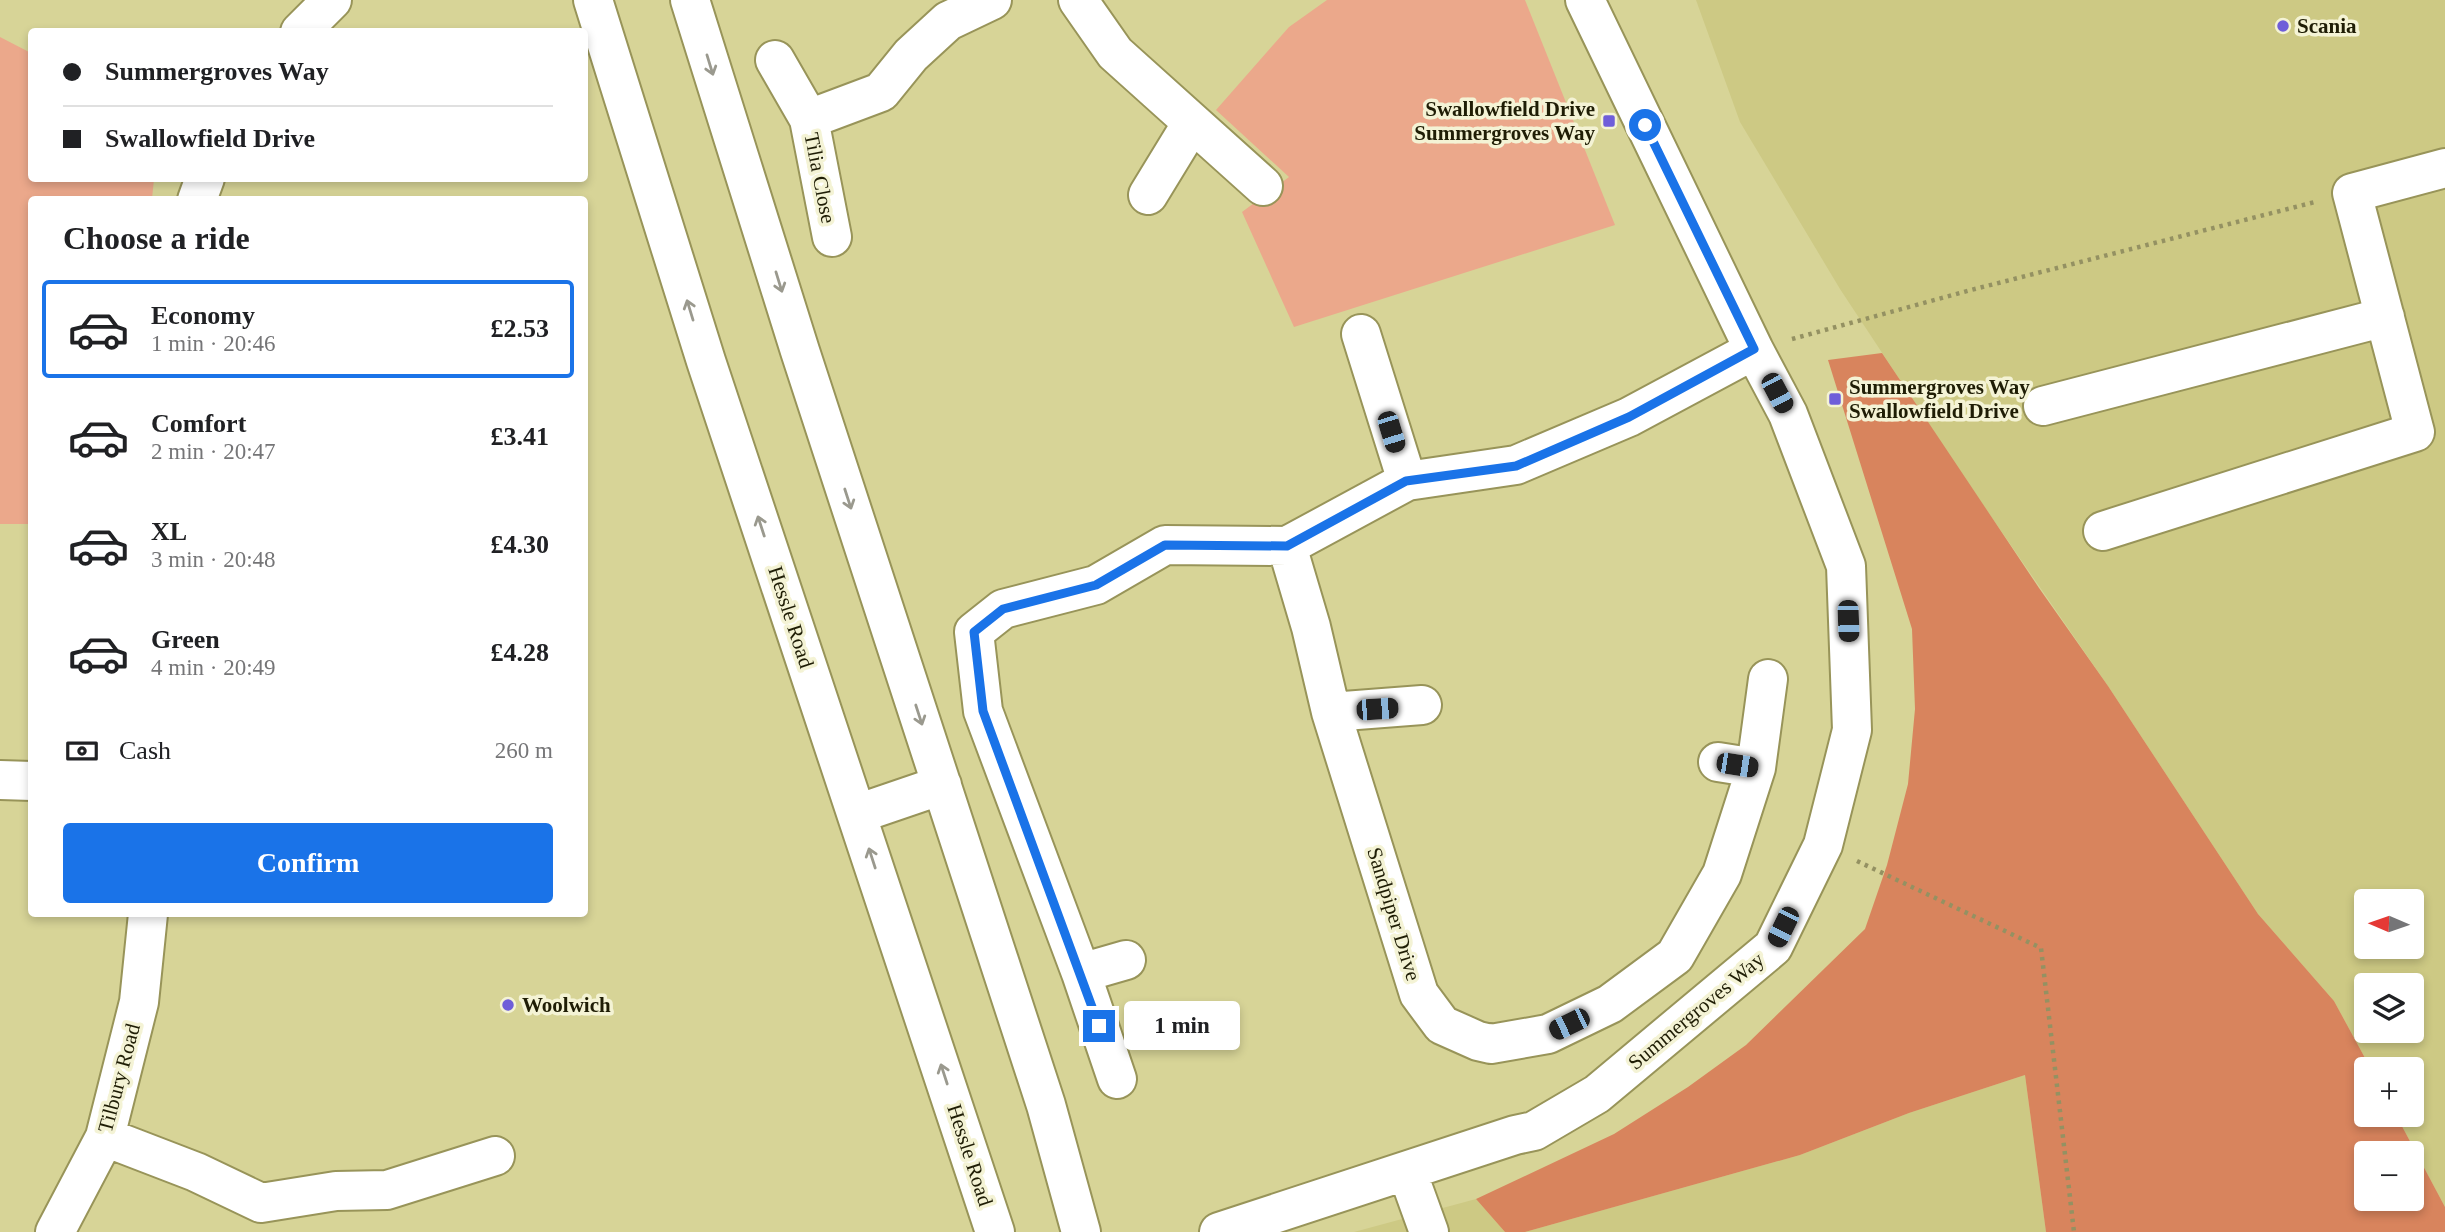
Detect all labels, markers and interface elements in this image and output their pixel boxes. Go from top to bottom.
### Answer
place label: Scania [2297,14,2357,38]
marker: Scania [2275,18,2291,34]
one-way arrow [705,54,718,76]
text: Summergroves Way [105,57,329,86]
place label: Swallowfield Drive Summergroves Way [1414,97,1595,145]
route start [1629,109,1661,141]
marker: Swallowfield Drive Summergroves Way [1601,113,1617,129]
text: Swallowfield Drive [105,124,315,153]
street label: Tilia Close [799,131,841,225]
text: Choose a ride [63,220,250,256]
one-way arrow [773,271,786,293]
icon: car [67,298,130,361]
one-way arrow [682,299,695,321]
text: Economy [151,301,255,330]
text: £2.53 [491,314,549,343]
text: 1 min · 20:46 [151,331,276,356]
car [1758,370,1797,416]
place label: Summergroves Way Swallowfield Drive [1849,375,2030,423]
marker: Summergroves Way Swallowfield Drive [1827,391,1843,407]
icon: car [67,406,130,469]
text: Comfort [151,409,246,438]
car [1375,409,1408,455]
text: £3.41 [491,422,549,451]
text: 2 min · 20:47 [151,439,276,464]
one-way arrow [843,487,855,509]
icon: car [67,514,130,577]
one-way arrow [754,515,767,537]
text: XL [151,517,187,546]
text: £4.30 [491,530,549,559]
text: 3 min · 20:48 [151,547,276,572]
street label: Hessle Road [763,563,819,671]
car [1837,600,1860,642]
icon: car [67,622,130,685]
text: Green [151,625,220,654]
text: £4.28 [491,638,549,667]
text: 4 min · 20:49 [151,655,276,680]
car [1356,697,1399,721]
one-way arrow [913,704,926,726]
icon: cash [63,732,101,770]
text: Cash [119,736,171,765]
text: 260 m [495,738,553,763]
car [1715,751,1760,779]
button: Confirm [63,823,553,903]
street label: Sandpiper Drive [1362,844,1426,984]
one-way arrow [865,847,878,869]
north arrow [2354,889,2424,959]
map controls [2354,889,2424,1211]
car [1765,904,1802,950]
street label: Summergroves Way [1623,947,1769,1075]
button: layers [2354,973,2424,1043]
place label: Woolwich [522,993,611,1017]
marker: Woolwich [500,997,516,1013]
callout: 1 min [1124,1002,1239,1050]
car [1546,1005,1593,1043]
route end [1083,1010,1115,1042]
text: 1 min [1154,1013,1210,1038]
street label: Tilbury Road [93,1020,145,1135]
button: + [2354,1057,2424,1127]
one-way arrow [937,1063,949,1085]
street label: Hessle Road [942,1101,998,1209]
button: − [2354,1141,2424,1211]

